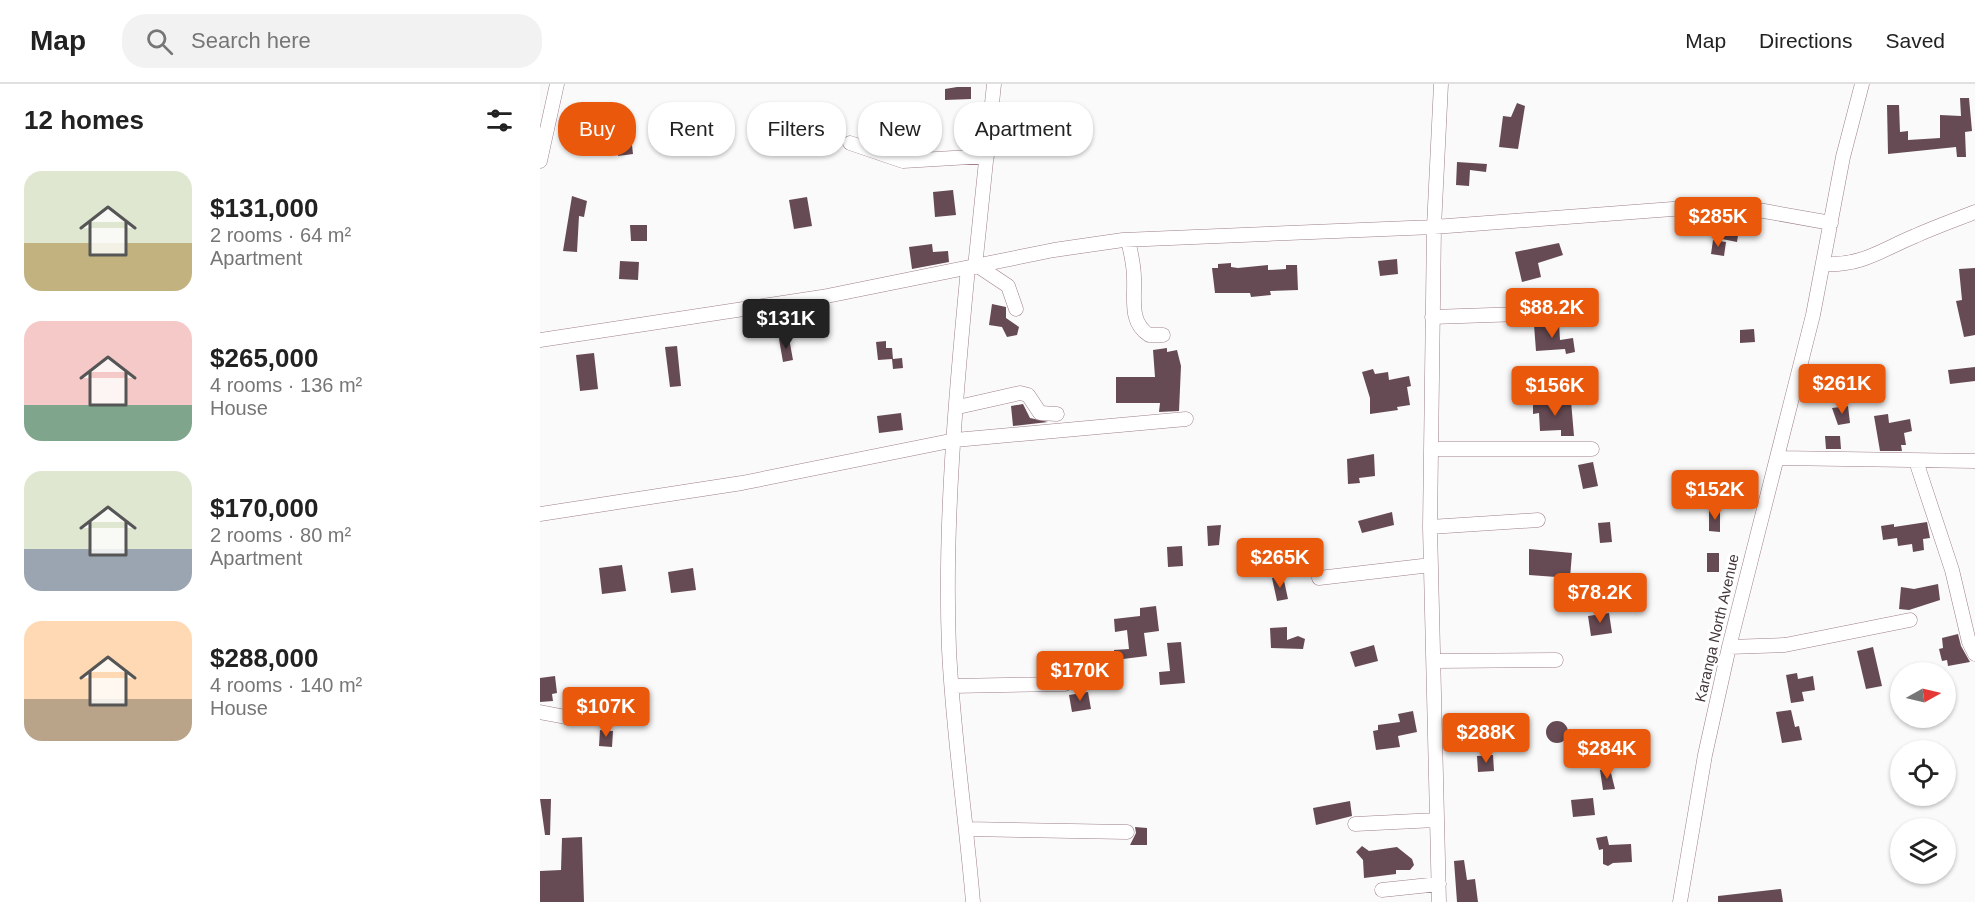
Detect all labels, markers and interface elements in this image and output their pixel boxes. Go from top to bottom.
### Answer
search box [122,14,542,68]
text: Map [30,25,86,56]
icon: search [143,25,176,58]
text: Search here [191,28,311,53]
text: Map [1685,29,1726,52]
text: Directions [1759,29,1852,52]
text: Saved [1885,29,1945,52]
chip: Buy [558,102,636,156]
chip: Rent [648,102,735,156]
chip: Filters [747,102,846,156]
chip: New [858,102,942,156]
chip: Apartment [954,102,1093,156]
icon: filters [483,104,516,137]
text: 12 homes [24,105,144,135]
text: $131,000 [210,193,318,223]
icon: home [72,195,144,267]
pin: $285K [1676,197,1760,248]
text: $285K [1689,205,1747,227]
text: 2 rooms · 64 m² [210,224,351,246]
text: Apartment [210,247,302,269]
pin: $88.2K [1503,288,1601,339]
text: $88.2K [1520,296,1584,318]
pin: $131K [744,299,828,350]
text: $131K [757,307,815,329]
text: $265,000 [210,343,318,373]
icon: home [72,345,144,417]
pin: $261K [1800,364,1884,415]
pin: $156K [1513,366,1597,417]
text: $261K [1813,372,1871,394]
text: 4 rooms · 136 m² [210,374,362,396]
text: $156K [1526,374,1584,396]
text: House [210,397,268,419]
pin: $152K [1673,470,1757,521]
text: $152K [1686,478,1744,500]
text: $170,000 [210,493,318,523]
icon: home [72,495,144,567]
text: 2 rooms · 80 m² [210,524,351,546]
pin: $265K [1238,538,1322,589]
text: $265K [1251,546,1309,568]
text: Apartment [210,547,302,569]
street label: Karanga North Avenue [1691,552,1742,704]
pin: $78.2K [1551,573,1649,624]
text: $78.2K [1568,581,1632,603]
text: $288,000 [210,643,318,673]
icon: home [72,645,144,717]
pin: $170K [1038,651,1122,702]
text: $170K [1051,659,1109,681]
north arrow [1890,662,1956,728]
map controls [1890,662,1956,884]
text: 4 rooms · 140 m² [210,674,362,696]
pin: $107K [564,687,648,738]
text: $107K [577,695,635,717]
text: House [210,697,268,719]
pin: $288K [1444,713,1528,764]
text: $288K [1457,721,1515,743]
pin: $284K [1565,729,1649,780]
text: $284K [1578,737,1636,759]
button: locate [1890,740,1956,806]
button: layers [1890,818,1956,884]

